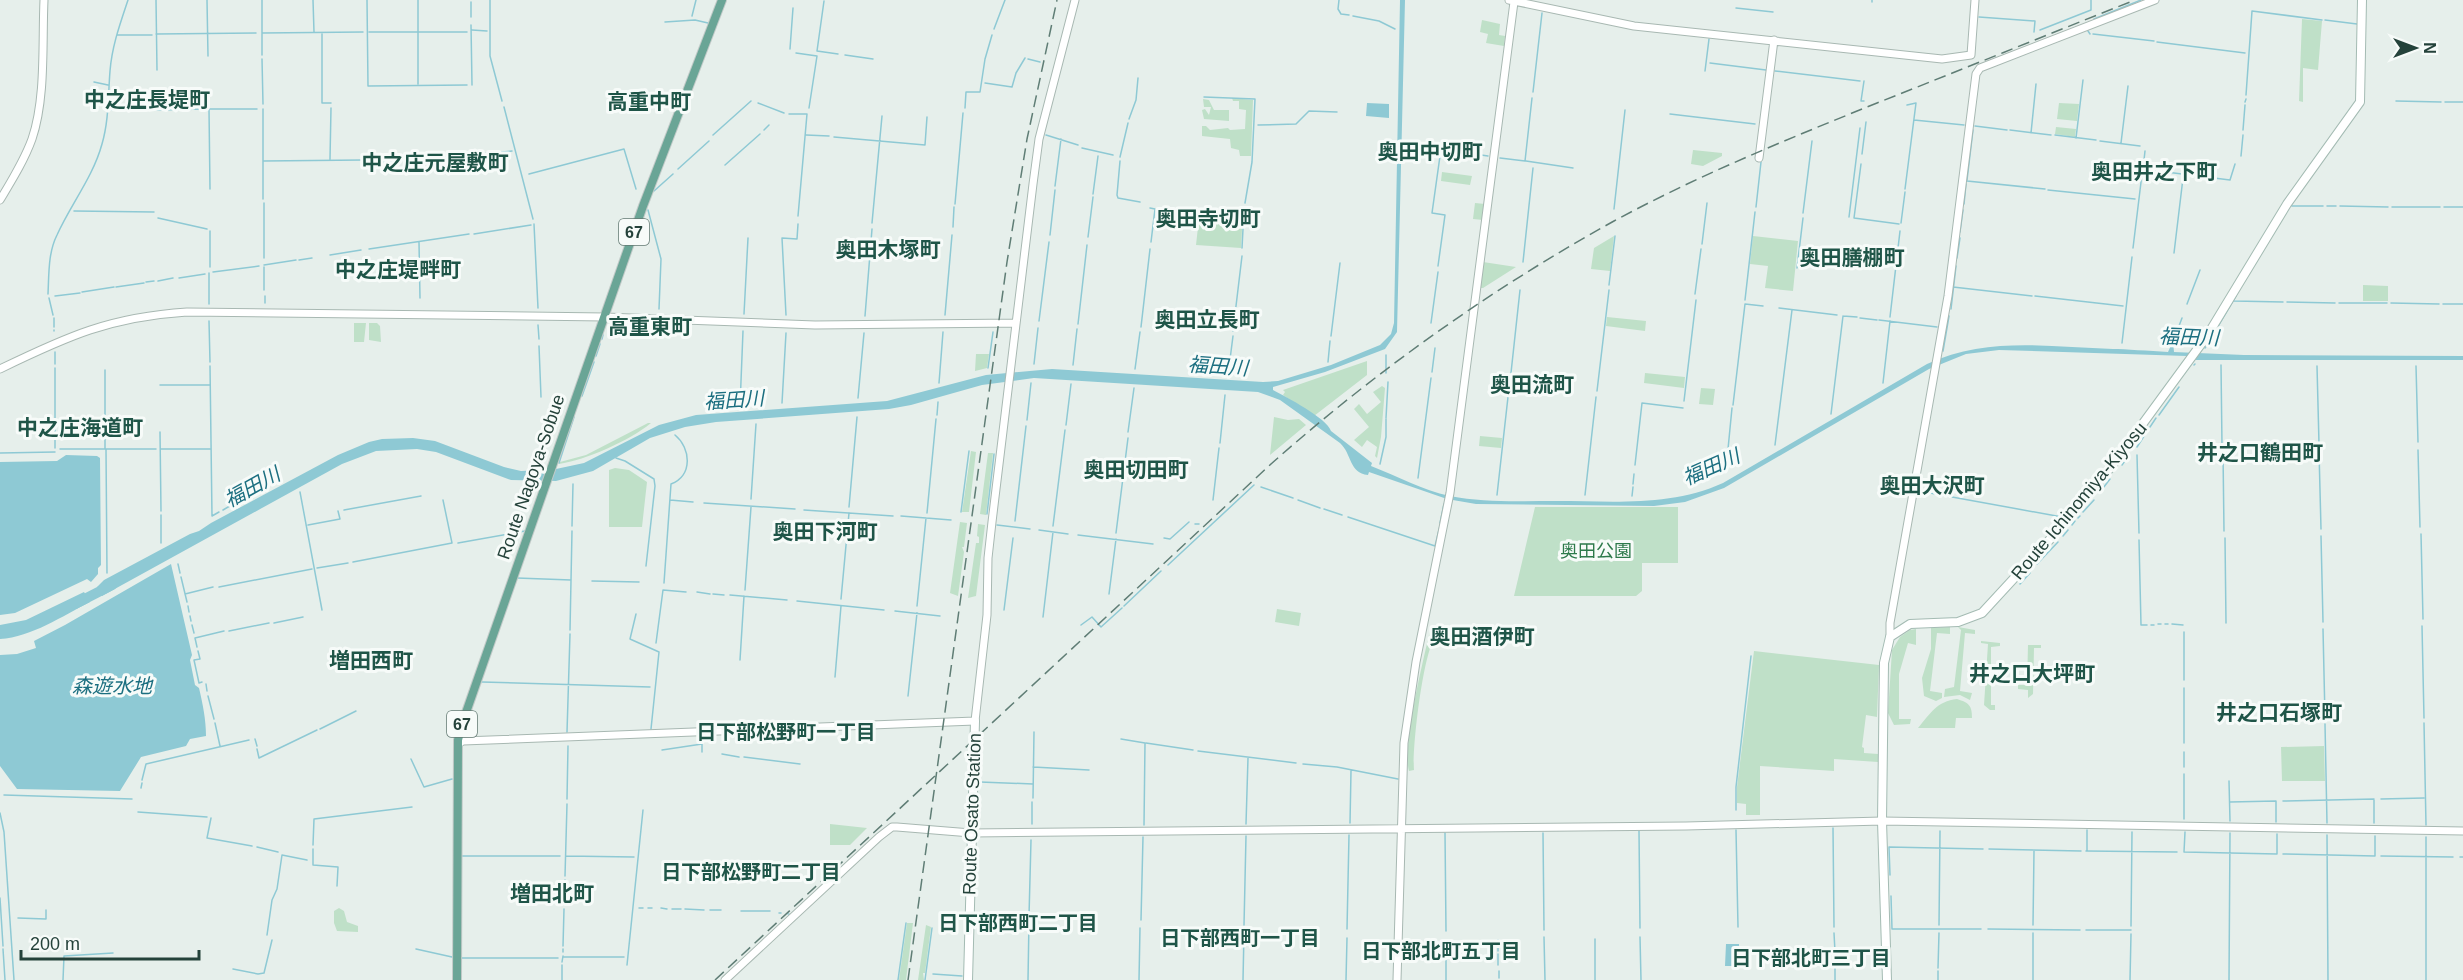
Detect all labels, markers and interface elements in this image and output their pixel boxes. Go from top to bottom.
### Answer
north arrow [2385,18,2445,78]
text: N [2421,42,2438,54]
district label: 中之庄長堤町 [84,88,210,111]
district label: 高重中町 [607,90,691,113]
district label: 奥田中切町 [1378,140,1483,163]
district label: 中之庄元屋敷町 [362,151,509,174]
district label: 奥田井之下町 [2091,160,2217,183]
district label: 奥田寺切町 [1156,207,1261,230]
road number: 67 [619,219,649,245]
district label: 奥田木塚町 [836,238,941,261]
district label: 奥田膳棚町 [1800,246,1905,269]
district label: 中之庄堤畔町 [335,258,461,281]
district label: 奥田立長町 [1155,308,1260,331]
district label: 高重東町 [608,315,692,338]
water label: 福田川 [2159,325,2221,349]
water label: 福田川 [1187,353,1251,379]
district label: 奥田流町 [1490,373,1574,396]
water label: 福田川 [703,387,767,413]
street label: Route Nagoya-Sobue [493,392,569,562]
district label: 中之庄海道町 [17,416,143,439]
street label: Route Ichinomiya-Kiyosu [2007,418,2151,584]
district label: 井之口鶴田町 [2197,441,2323,464]
water label: 福田川 [1679,444,1745,489]
district label: 奥田切田町 [1084,458,1189,481]
water label: 福田川 [220,462,285,511]
district label: 奥田大沢町 [1880,474,1985,497]
district label: 奥田下河町 [773,520,878,543]
park label: 奥田公園 [1560,541,1632,561]
district label: 奥田酒伊町 [1430,625,1535,648]
district label: 増田西町 [329,649,413,672]
district label: 井之口大坪町 [1969,662,2095,685]
water label: 森遊水地 [72,675,154,697]
district label: 井之口石塚町 [2216,701,2342,724]
road number: 67 [447,711,477,737]
district label: 日下部松野町一丁目 [696,721,876,743]
street label: Route Osato Station [959,733,985,895]
district label: 日下部松野町二丁目 [661,861,841,883]
district label: 増田北町 [510,882,594,905]
district label: 日下部西町二丁目 [938,912,1098,934]
scale bar [21,923,200,961]
district label: 日下部西町一丁目 [1160,927,1320,949]
text: 200 m [30,934,80,954]
district label: 日下部北町五丁目 [1361,940,1521,962]
district label: 日下部北町三丁目 [1731,947,1891,969]

